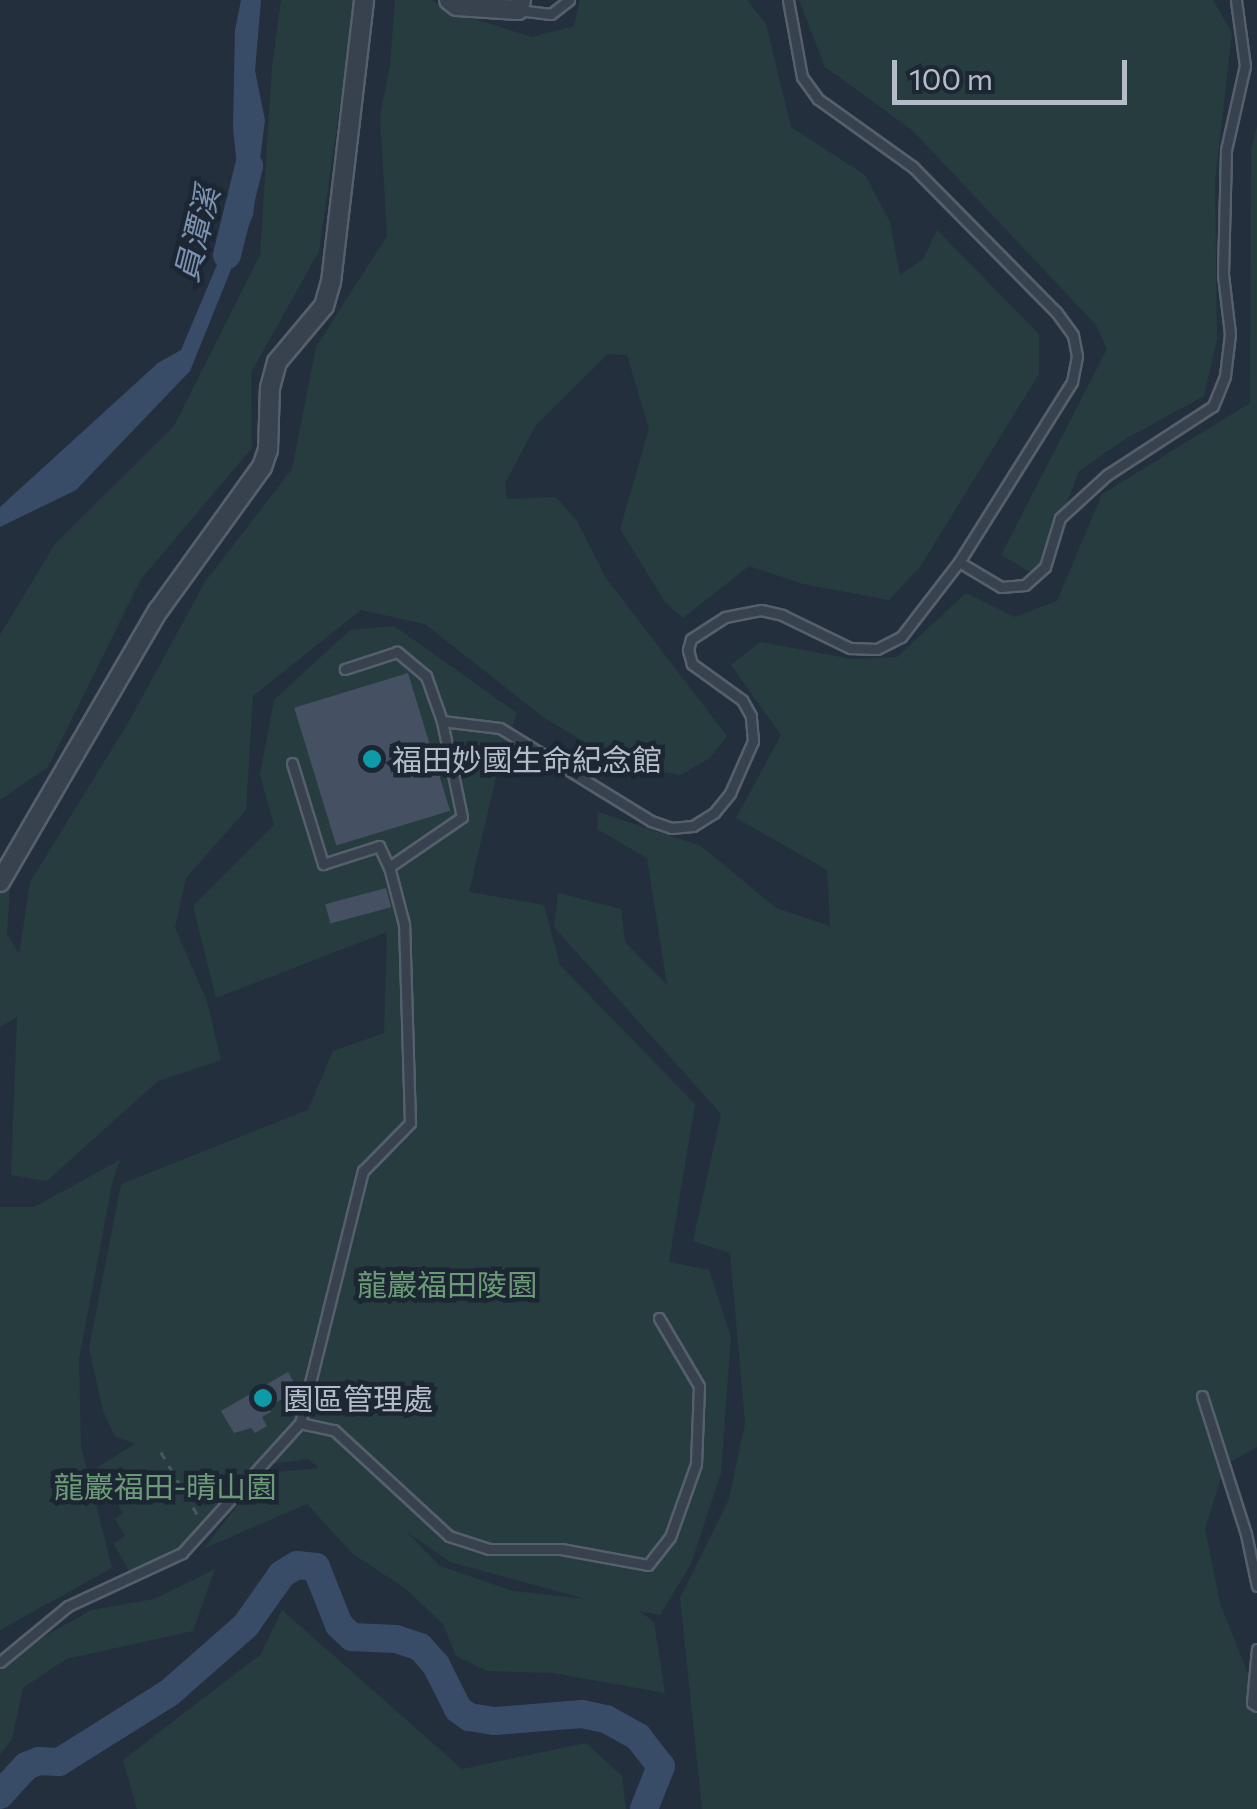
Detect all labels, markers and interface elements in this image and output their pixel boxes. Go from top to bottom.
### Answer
scale bar [897,40,1132,102]
text: 100 m [909,59,993,96]
water label: 員潭溪 [166,183,226,285]
place label: 福田妙國生命紀念館 [392,741,662,777]
marker: 福田妙國生命紀念館 [361,748,383,770]
park label: 龍巖福田陵園 [357,1266,537,1302]
place label: 園區管理處 [283,1380,433,1416]
marker: 園區管理處 [252,1387,274,1409]
park label: 龍巖福田-晴山園 [54,1468,276,1504]

